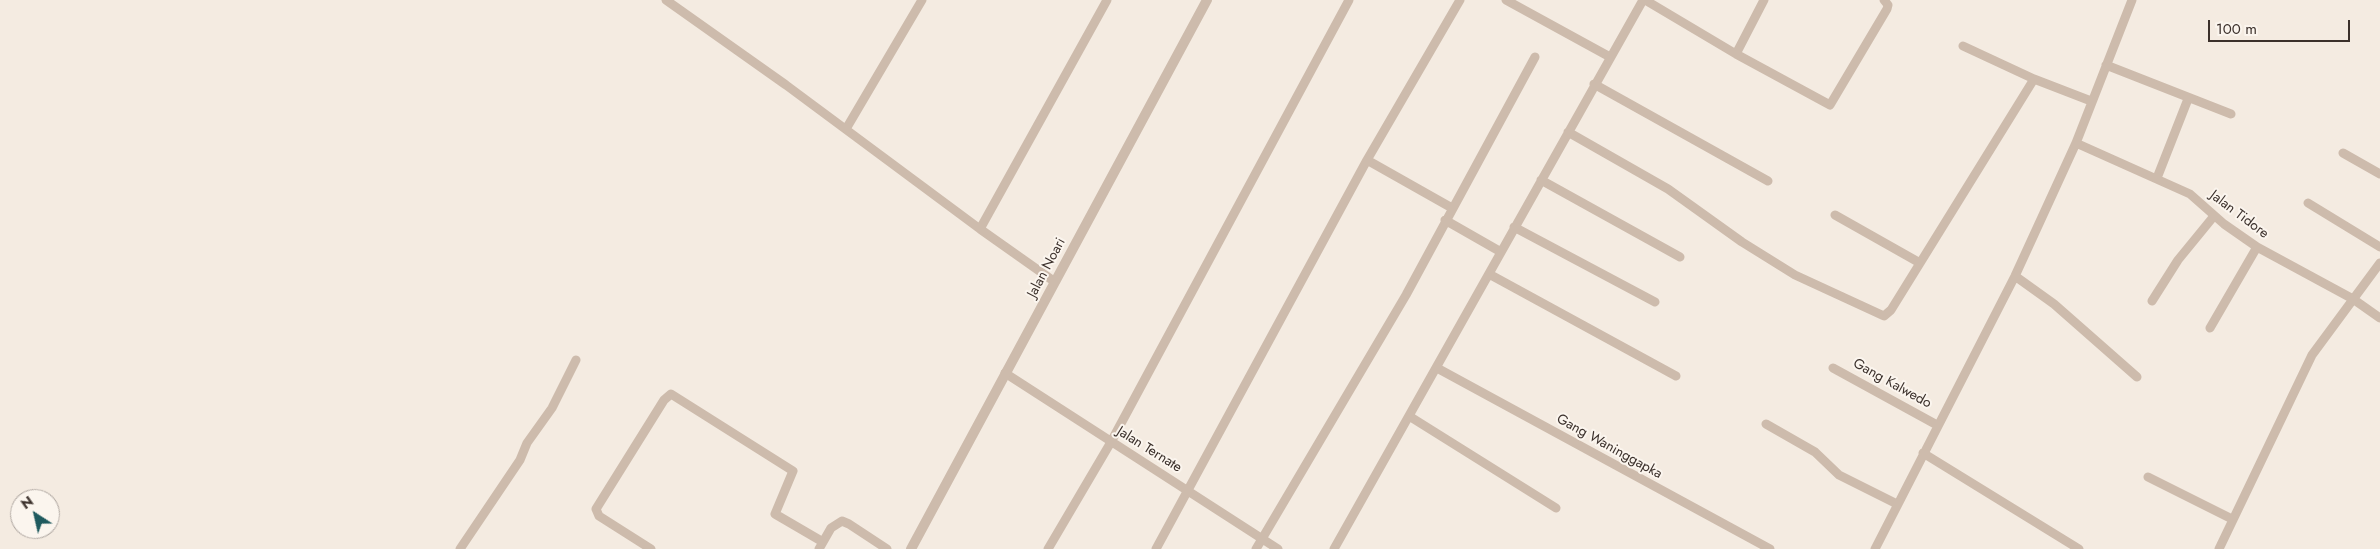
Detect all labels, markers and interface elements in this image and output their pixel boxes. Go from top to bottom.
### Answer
scale bar [2210,10,2352,42]
text: 100 m [2216,18,2257,40]
street label: Jalan Tidore [2206,187,2272,243]
street label: Jalan Noari [1024,235,1070,301]
street label: Gang Kalwedo [1850,356,1934,412]
street label: Gang Waninggapka [1553,411,1665,483]
street label: Jalan Ternate [1113,423,1185,477]
north arrow [10,489,60,539]
text: N [17,491,37,514]

